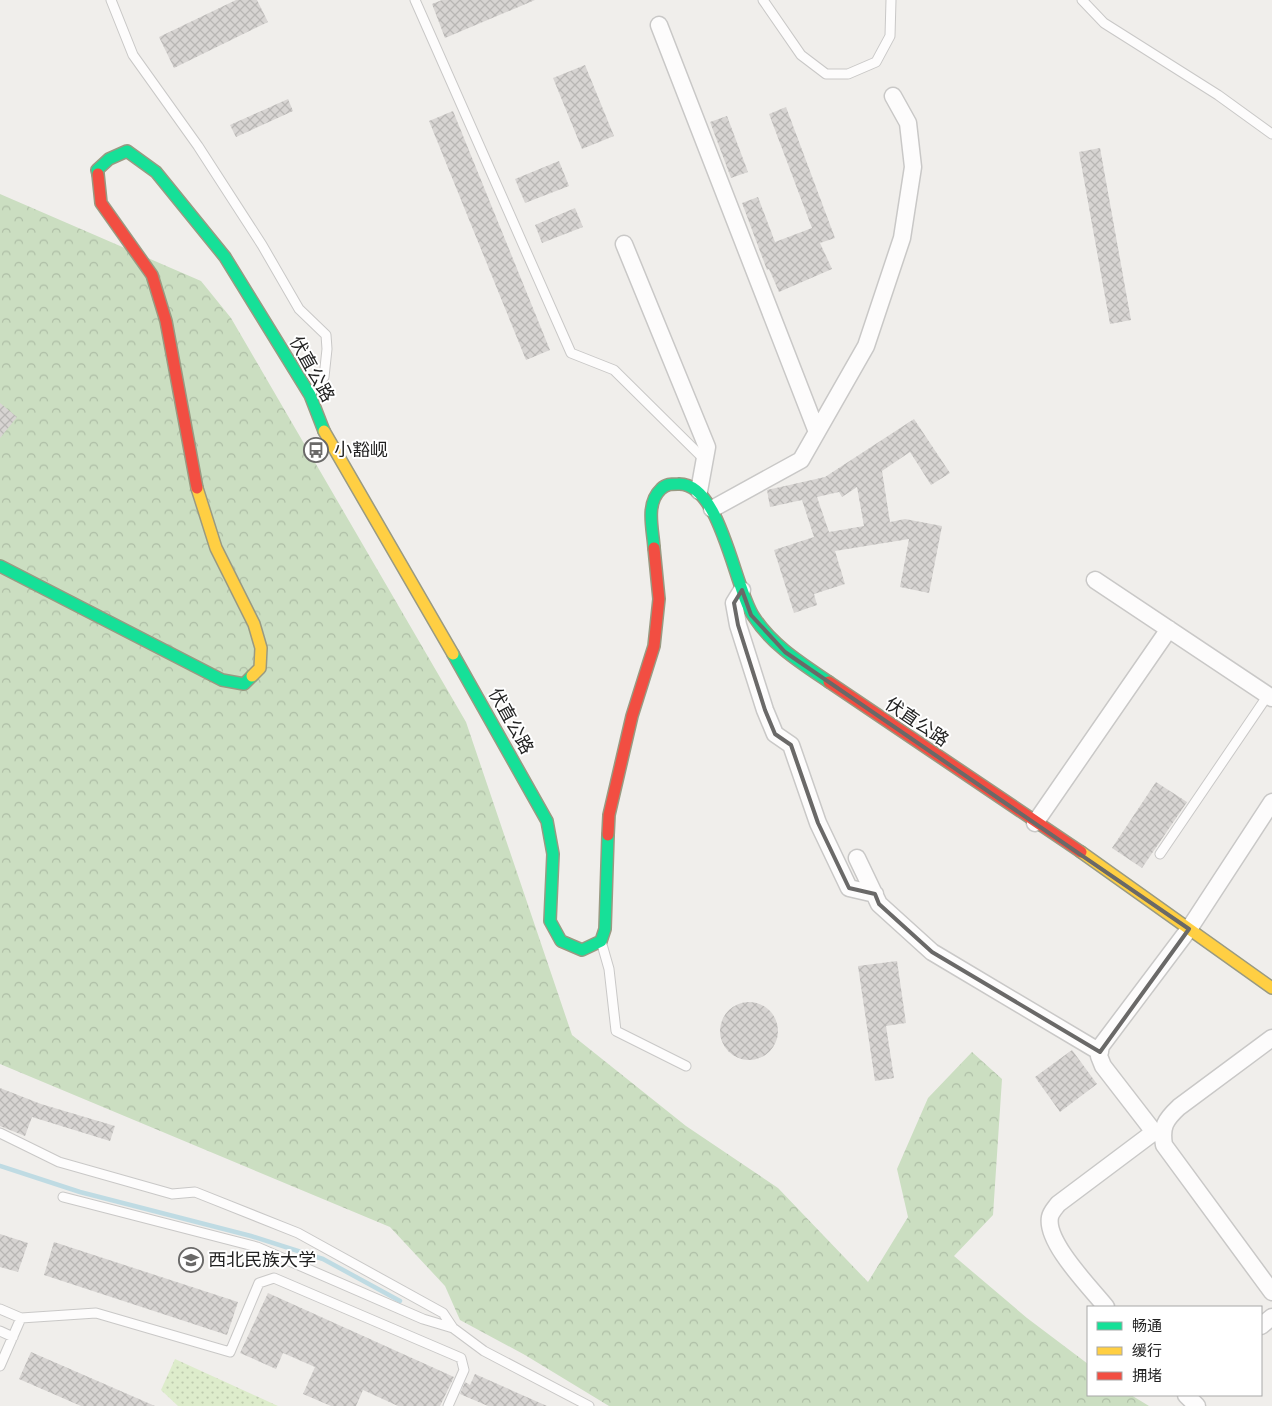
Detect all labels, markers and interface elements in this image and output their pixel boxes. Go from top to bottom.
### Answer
street label: 伏直公路 [287,332,339,405]
bus stop icon: 小豁岘 [303,437,329,463]
place label: 小豁岘 [334,439,388,459]
street label: 伏直公路 [486,684,538,757]
street label: 伏直公路 [882,693,953,750]
school or university icon: 西北民族大学 [178,1247,204,1273]
place label: 西北民族大学 [208,1249,316,1269]
legend [1087,1306,1262,1396]
text: 畅通 [1132,1317,1162,1334]
text: 缓行 [1132,1342,1162,1359]
text: 拥堵 [1132,1367,1162,1384]

